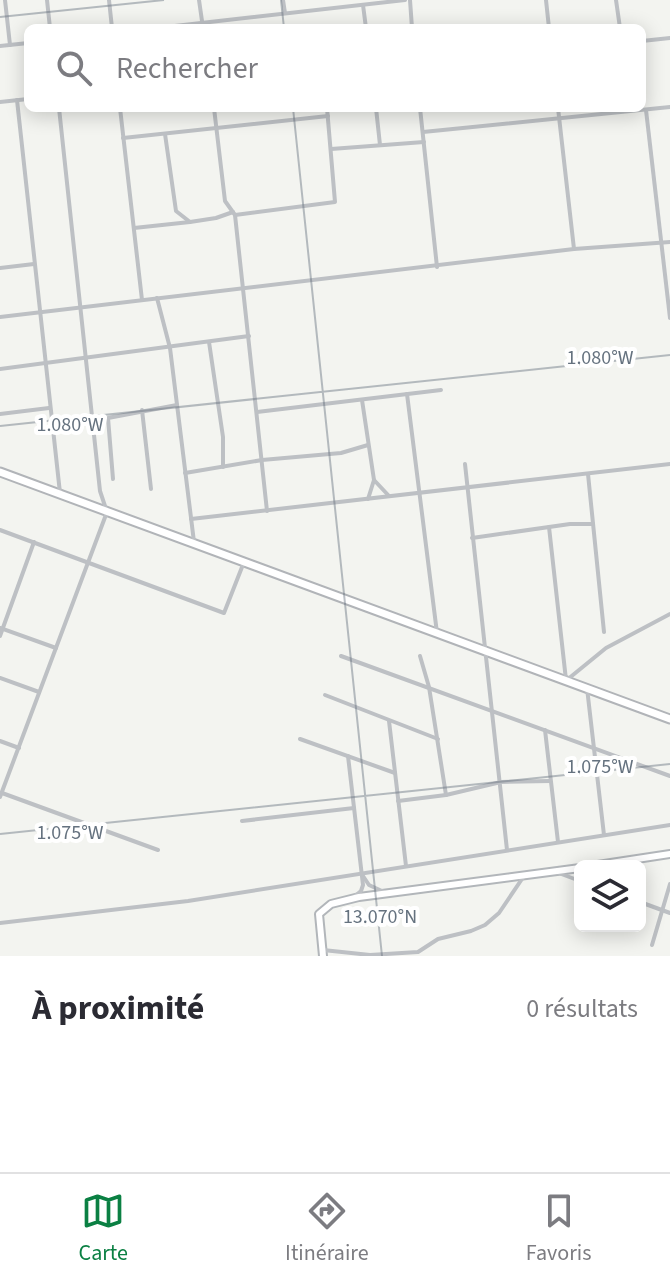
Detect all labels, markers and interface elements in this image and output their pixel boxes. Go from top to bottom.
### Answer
search box [24,24,646,112]
icon: search [52,46,96,90]
text: Rechercher [116,47,258,90]
text: 1.080°W [566,344,634,372]
text: 1.080°W [36,411,104,439]
text: 1.075°W [566,753,634,781]
text: 1.075°W [36,819,104,847]
map controls [574,860,646,932]
button: layers [574,860,646,932]
text: 13.070°N [343,903,417,931]
text: À proximité [32,984,204,1033]
text: 0 résultats [526,990,638,1027]
tab: Carte [79,1189,128,1269]
tab: Itinéraire [285,1189,369,1269]
tab: Favoris [526,1189,591,1269]

